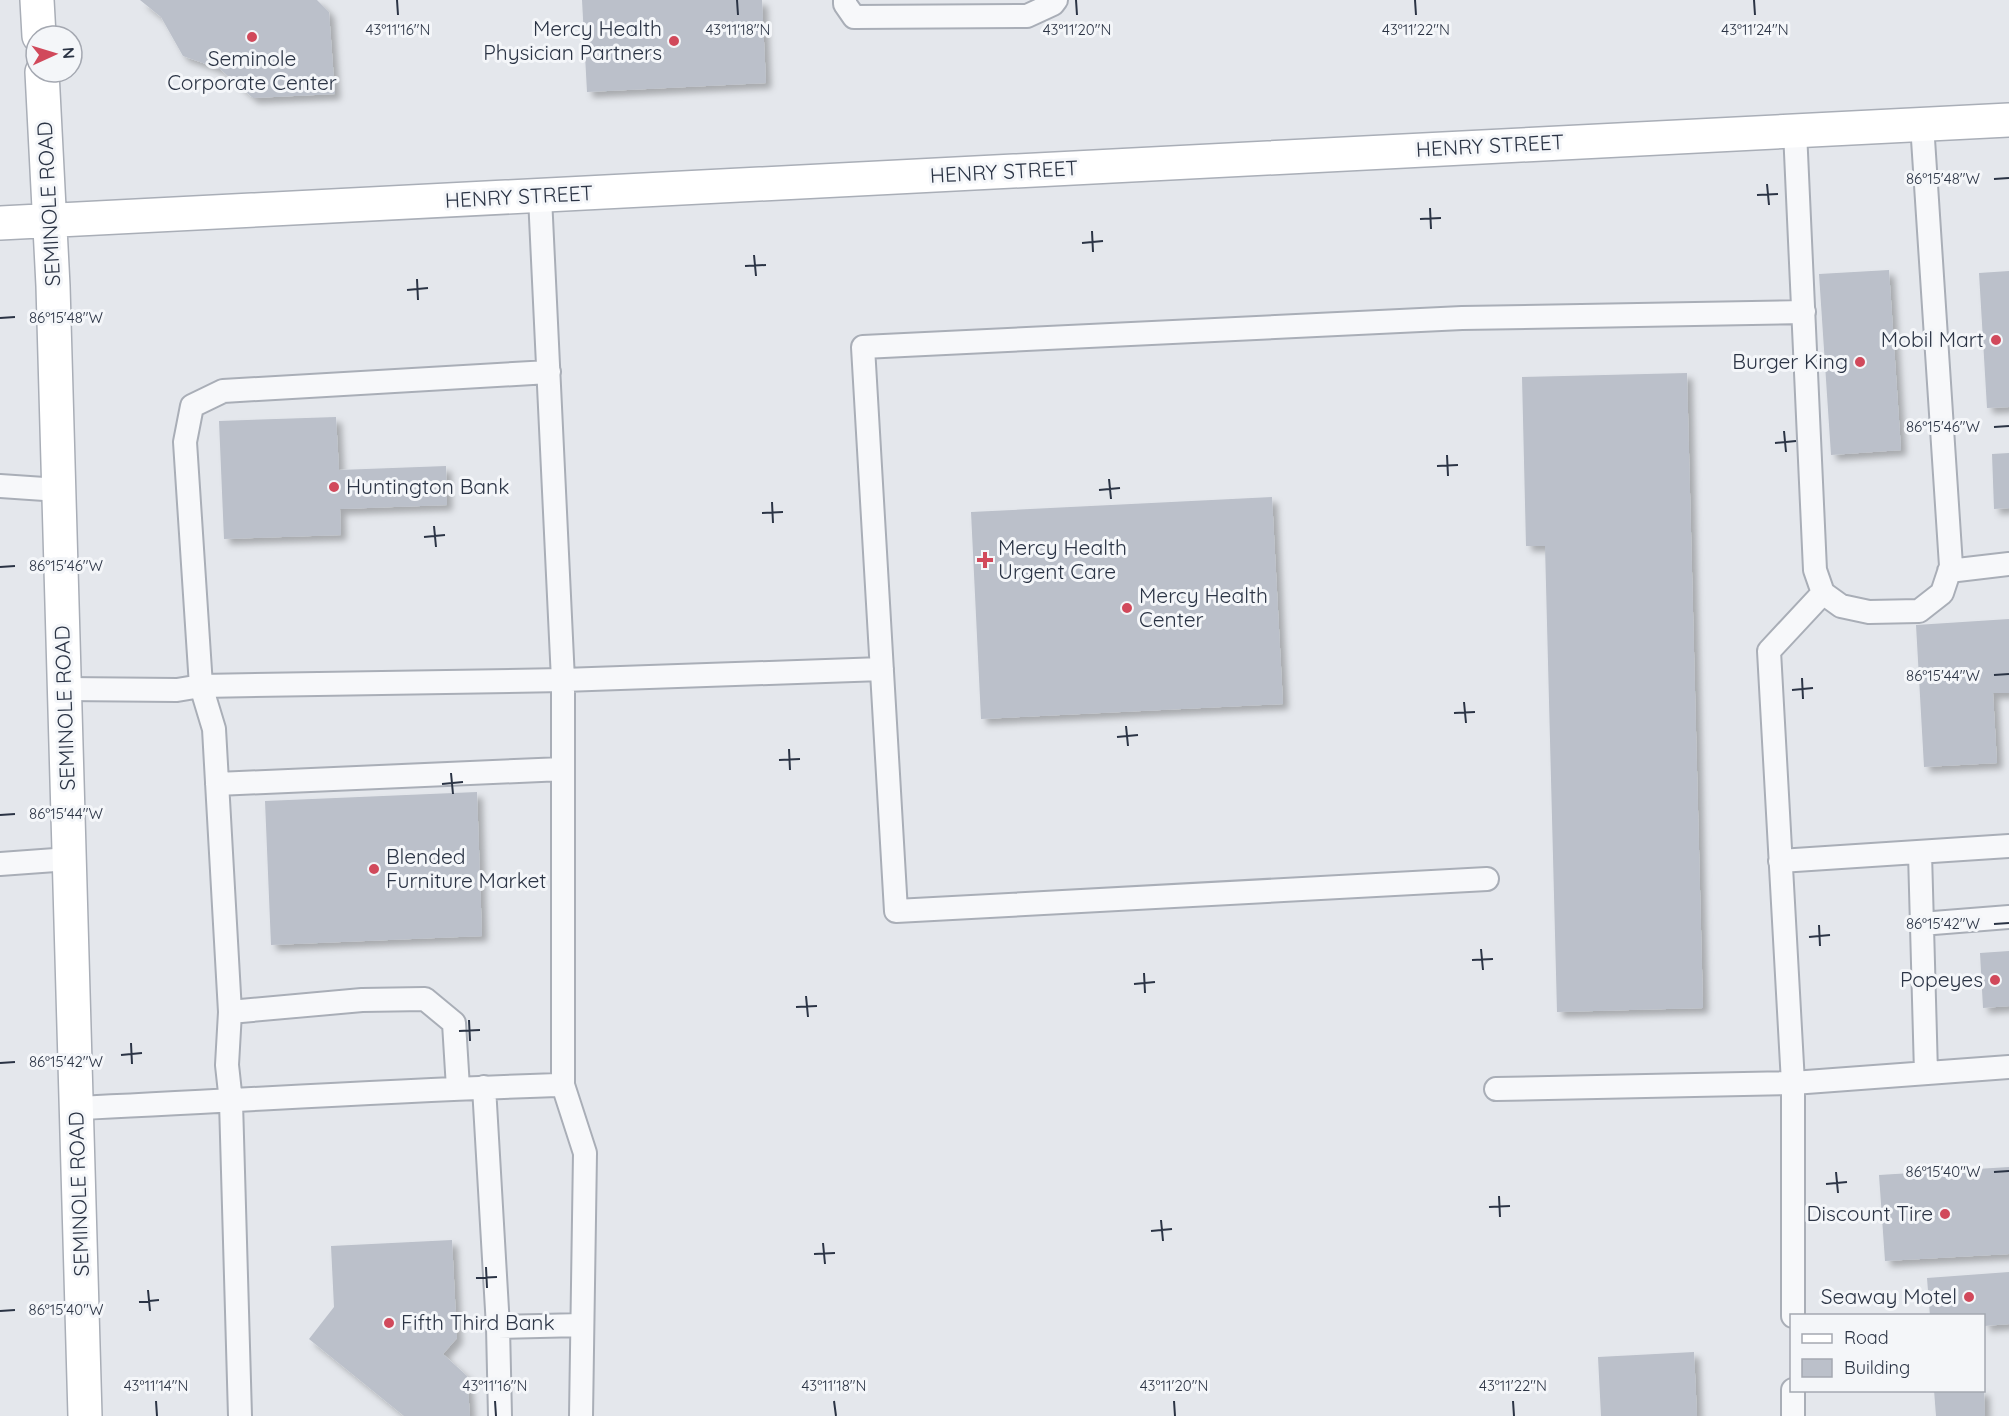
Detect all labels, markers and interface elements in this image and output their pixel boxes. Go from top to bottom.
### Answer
place label: Mercy Health Physician Partners [483,15,662,65]
text: 43°11'16"N [365,20,431,39]
text: 43°11'18"N [705,20,771,39]
text: 43°11'20"N [1043,20,1111,39]
text: 43°11'22"N [1382,20,1450,39]
text: 43°11'24"N [1721,20,1789,39]
north arrow [24,24,84,84]
marker: Seminole Corporate Center [245,30,259,44]
marker: Mercy Health Physician Partners [667,34,681,48]
place label: Seminole Corporate Center [167,45,337,95]
text: N [59,46,79,60]
street label: SEMINOLE ROAD [31,121,65,287]
street label: HENRY STREET [1415,128,1565,162]
street label: HENRY STREET [929,154,1079,188]
text: 86°15'48"W [1906,169,1981,188]
street label: HENRY STREET [444,179,594,213]
text: 86°15'48"W [29,308,104,327]
place label: Mobil Mart [1881,326,1984,352]
marker: Mobil Mart [1989,333,2003,347]
place label: Burger King [1732,348,1848,374]
marker: Burger King [1853,355,1867,369]
text: 86°15'46"W [1906,417,1980,436]
place label: Huntington Bank [346,473,509,499]
marker: Huntington Bank [327,480,341,494]
place label: Mercy Health Urgent Care [998,534,1127,584]
marker: Mercy Health Urgent Care [976,551,994,569]
text: 86°15'46"W [29,556,103,575]
place label: Mercy Health Center [1139,582,1268,632]
marker: Mercy Health Center [1120,601,1134,615]
street label: SEMINOLE ROAD [48,625,80,791]
text: 86°15'44"W [1906,666,1980,685]
text: 86°15'44"W [29,804,103,823]
place label: Blended Furniture Market [386,843,546,893]
marker: Blended Furniture Market [367,862,381,876]
text: 86°15'42"W [1906,914,1981,933]
place label: Popeyes [1900,966,1983,992]
marker: Popeyes [1988,973,2002,987]
text: 86°15'42"W [29,1052,104,1071]
street label: SEMINOLE ROAD [62,1111,94,1277]
text: 86°15'40"W [1906,1162,1981,1181]
place label: Discount Tire [1806,1200,1933,1226]
marker: Discount Tire [1938,1207,1952,1221]
place label: Seaway Motel [1821,1283,1957,1309]
marker: Seaway Motel [1962,1290,1976,1304]
text: 86°15'40"W [29,1300,104,1319]
place label: Fifth Third Bank [401,1309,555,1335]
legend [1790,1314,1985,1392]
marker: Fifth Third Bank [382,1316,396,1330]
text: Road [1844,1326,1889,1349]
text: Building [1844,1356,1910,1379]
text: 43°11'14"N [124,1376,188,1395]
text: 43°11'16"N [462,1376,528,1395]
text: 43°11'18"N [801,1376,867,1395]
text: 43°11'20"N [1140,1376,1208,1395]
text: 43°11'22"N [1479,1376,1547,1395]

